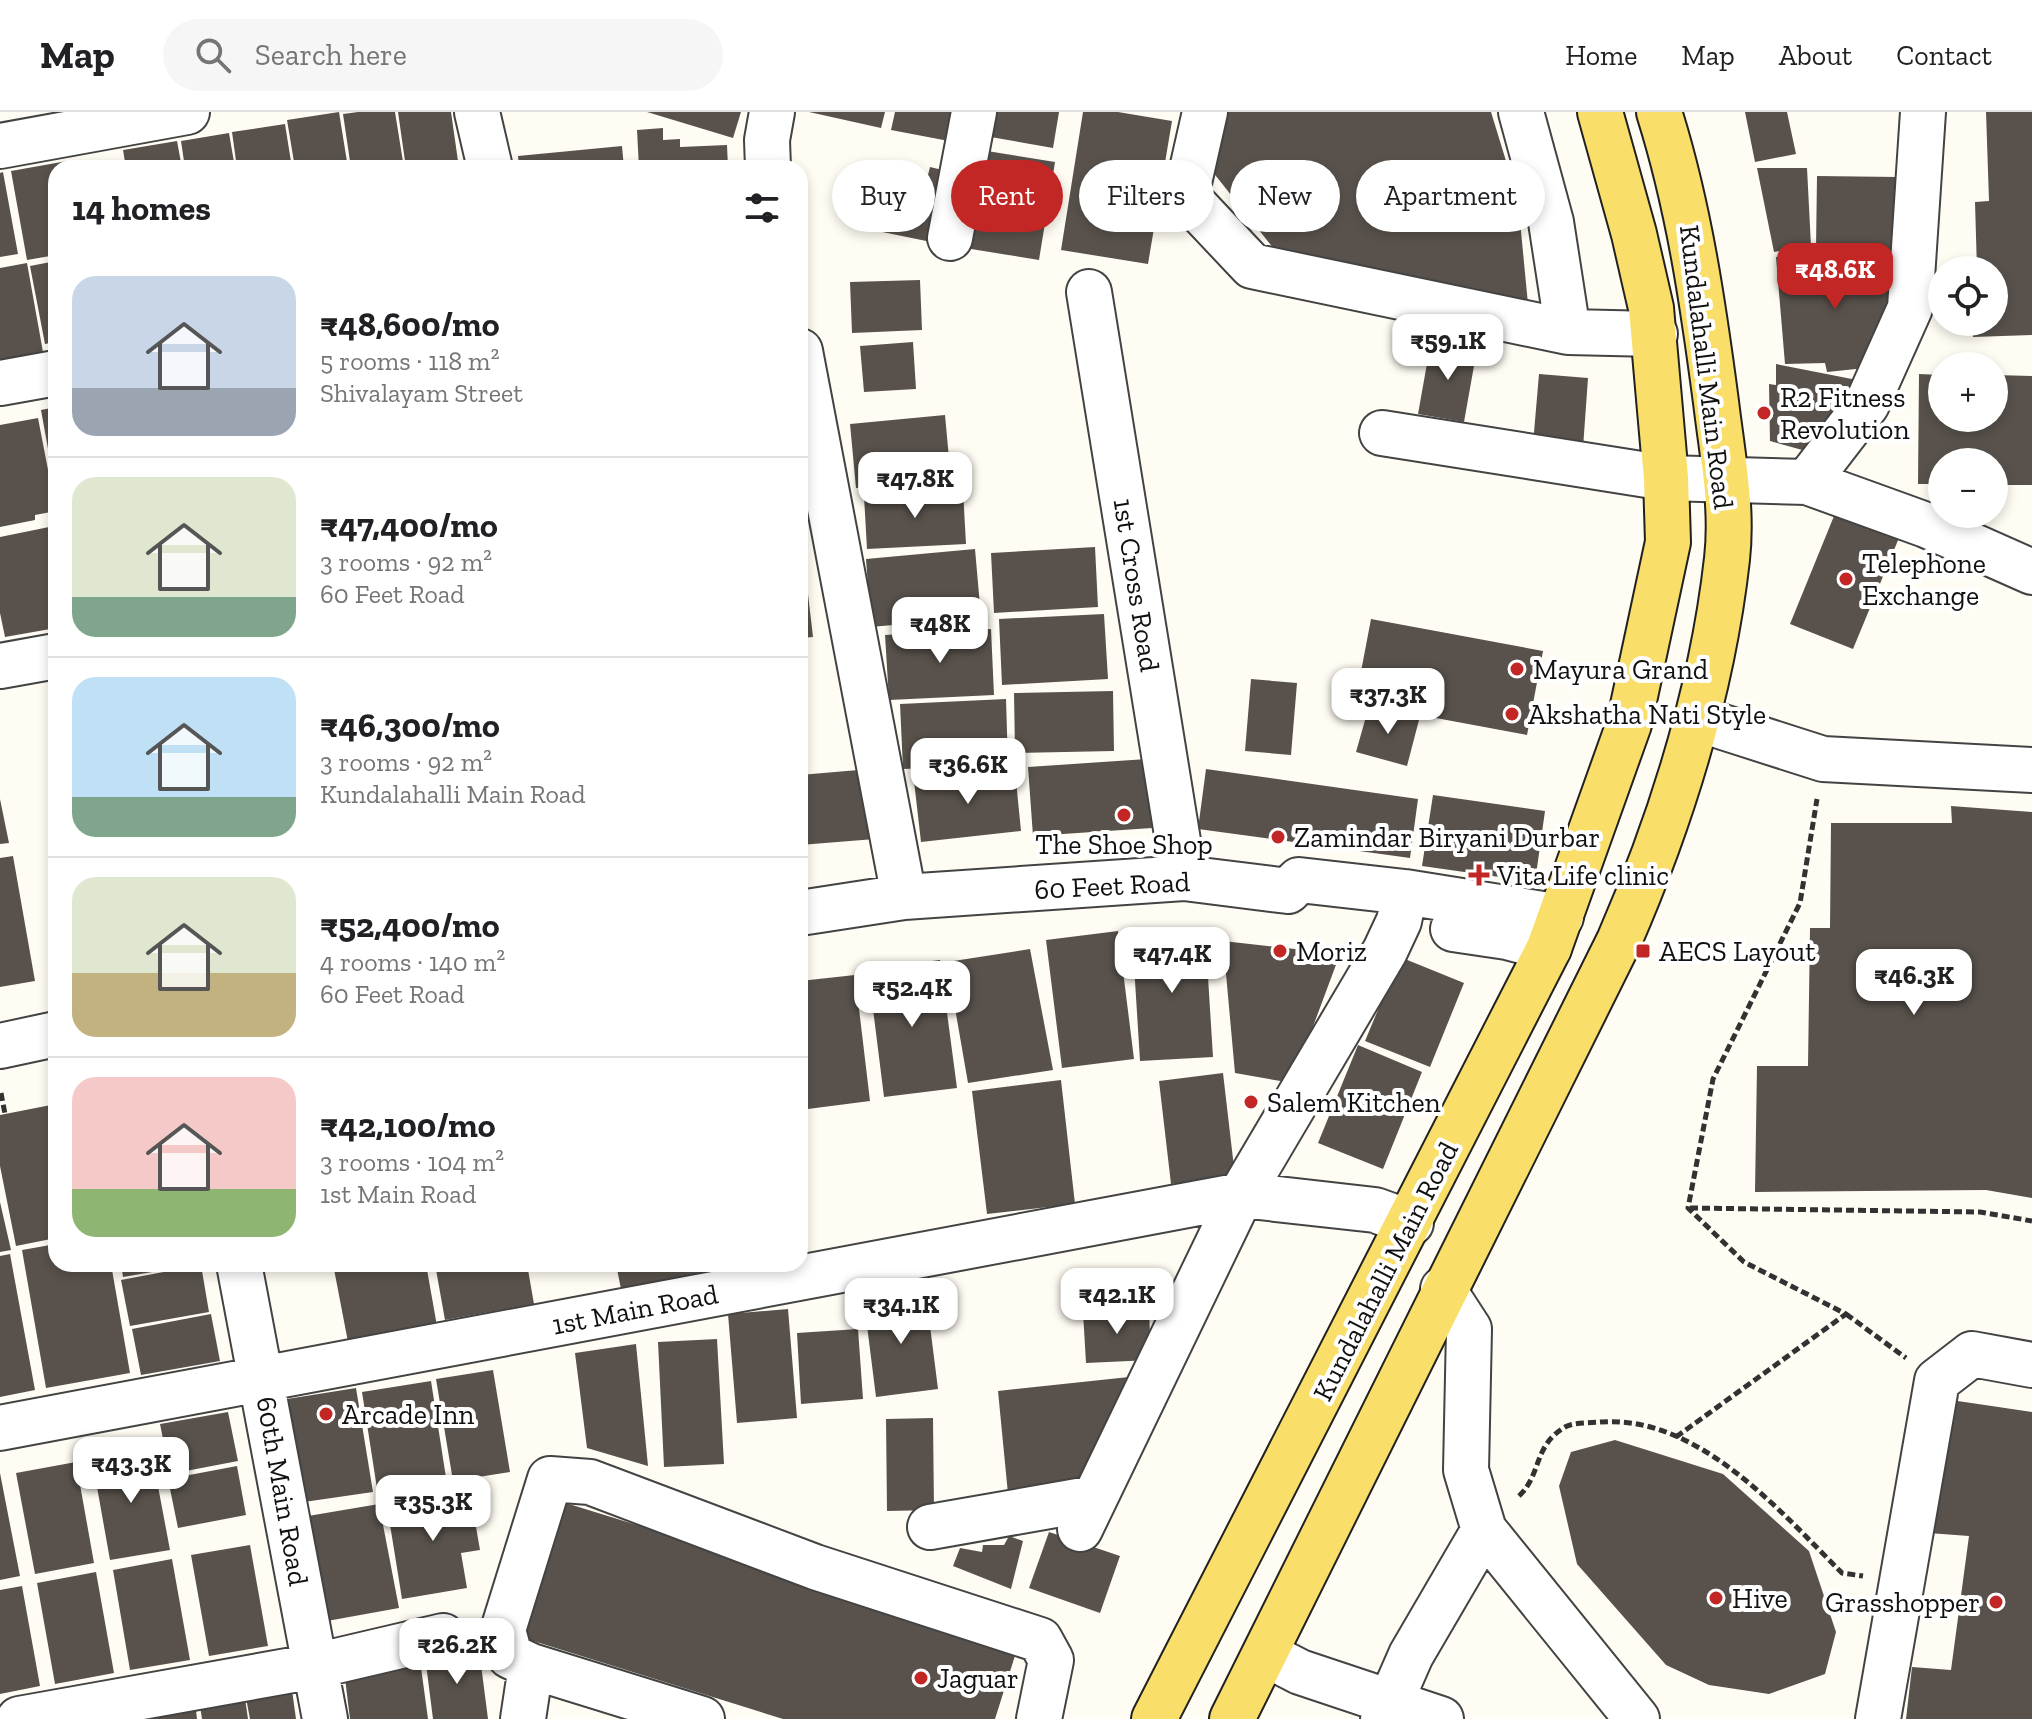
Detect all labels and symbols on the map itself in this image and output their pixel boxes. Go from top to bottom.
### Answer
street label: Kundalahalli Main Road [1673,223,1740,511]
pin: ₹48.6K [1770,243,1900,311]
pin: ₹59.1K [1383,314,1513,382]
place label: R2 Fitness Revolution [1780,381,1910,446]
marker: R2 Fitness Revolution [1755,404,1773,422]
pin: ₹47.8K [850,452,980,520]
street label: 1st Cross Road [1107,496,1166,674]
place label: Telephone Exchange [1862,547,1986,612]
marker: Telephone Exchange [1837,570,1855,588]
pin: ₹48K [893,597,987,665]
place label: Mayura Grand [1533,653,1708,686]
marker: Mayura Grand [1508,660,1526,678]
pin: ₹37.3K [1323,668,1453,736]
place label: Akshatha Nati Style [1528,698,1766,731]
marker: Akshatha Nati Style [1503,705,1521,723]
pin: ₹36.6K [903,738,1033,806]
marker: The Shoe Shop [1115,806,1133,824]
place label: Zamindar Biryani Durbar [1294,821,1600,854]
place label: The Shoe Shop [1035,828,1213,861]
marker: Zamindar Biryani Durbar [1269,828,1287,846]
place label: Vita Life clinic [1496,859,1669,892]
marker: Vita Life clinic [1468,864,1490,886]
street label: 60 Feet Road [1033,865,1191,906]
pin: ₹47.4K [1107,927,1237,995]
place label: Moriz [1296,935,1367,968]
place label: AECS Layout [1659,935,1816,968]
marker: Moriz [1271,942,1289,960]
marker: AECS Layout [1634,942,1652,960]
pin: ₹46.3K [1849,949,1979,1017]
pin: ₹52.4K [847,961,977,1029]
place label: Salem Kitchen [1267,1086,1441,1119]
marker: Salem Kitchen [1242,1093,1260,1111]
street label: Kundalahalli Main Road [1306,1136,1465,1406]
pin: ₹42.1K [1052,1268,1182,1336]
street label: 1st Main Road [549,1277,721,1342]
pin: ₹34.1K [836,1278,966,1346]
street label: 60th Main Road [250,1394,315,1588]
place label: Arcade Inn [342,1398,474,1431]
marker: Arcade Inn [317,1405,335,1423]
pin: ₹43.3K [66,1437,196,1505]
pin: ₹35.3K [368,1475,498,1543]
place label: Hive [1732,1582,1788,1615]
place label: Grasshopper [1825,1586,1980,1619]
marker: Hive [1707,1589,1725,1607]
marker: Grasshopper [1987,1593,2005,1611]
pin: ₹26.2K [392,1618,522,1686]
place label: Jaguar [937,1662,1019,1695]
marker: Jaguar [912,1669,930,1687]

